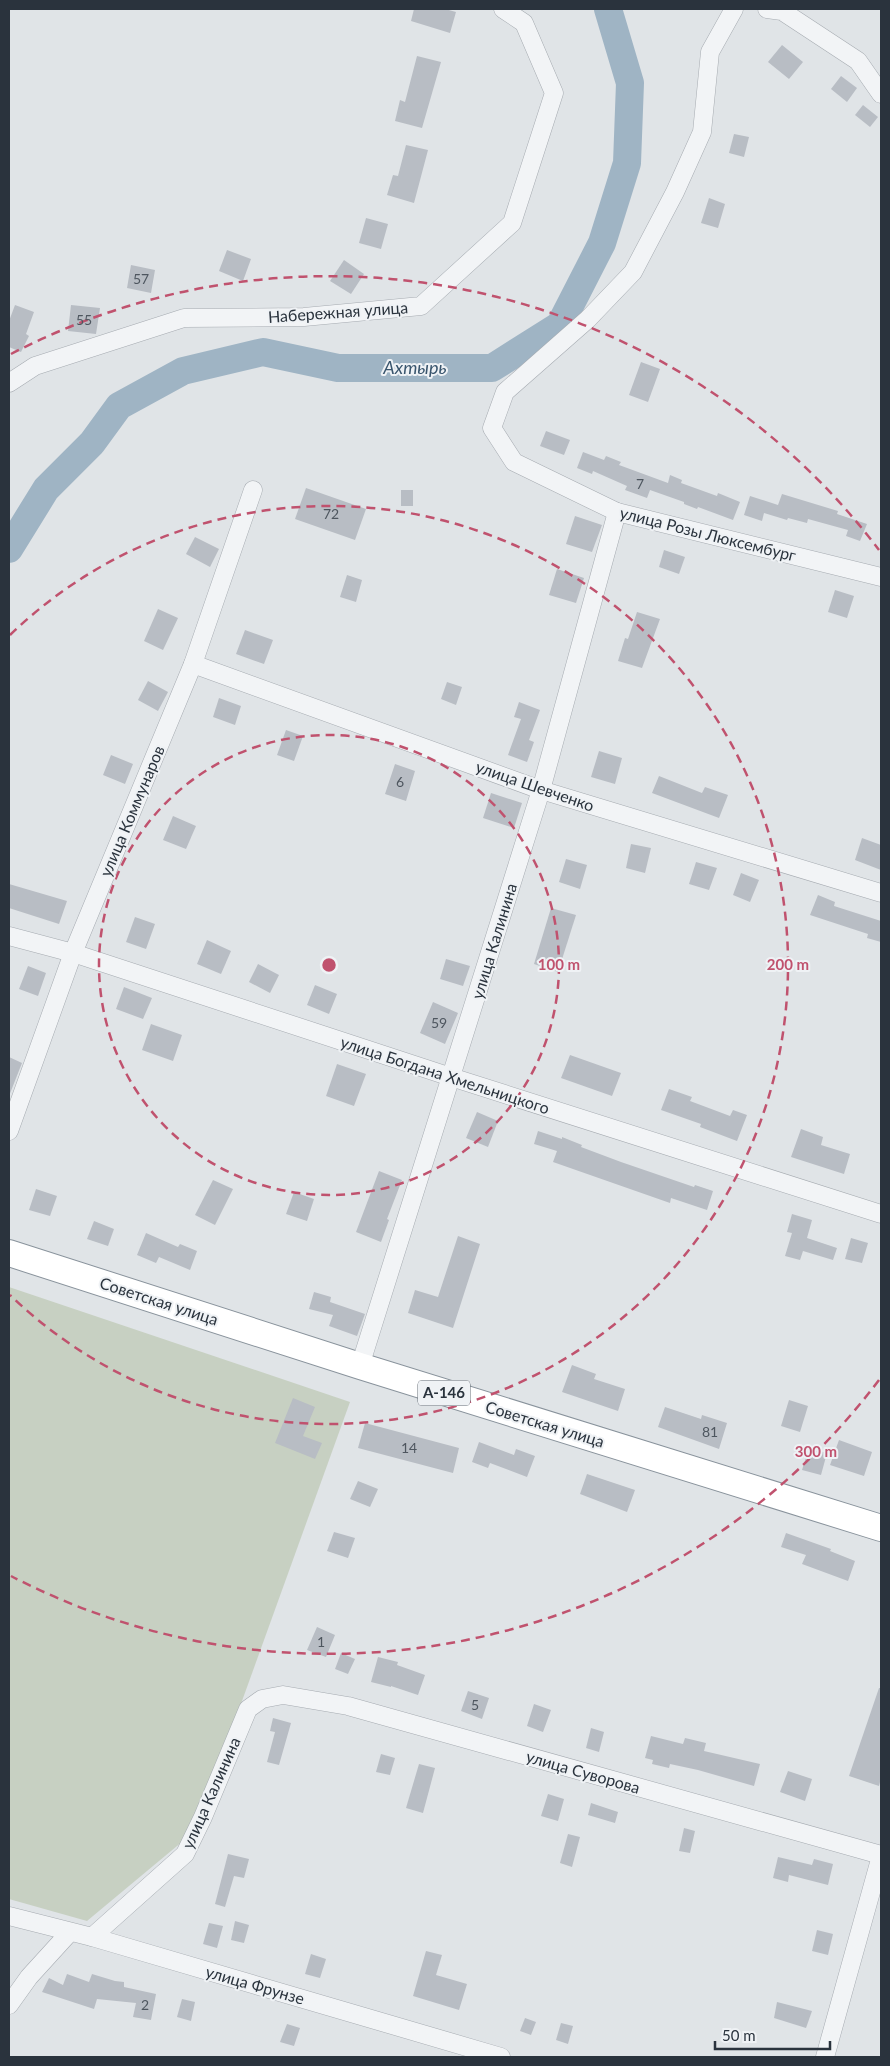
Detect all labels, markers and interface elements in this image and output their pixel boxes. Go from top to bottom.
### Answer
house number: 57 [133,270,149,287]
street label: Набережная улица [267,297,409,326]
house number: 55 [76,311,92,328]
water label: Ахтырь [382,356,447,378]
house number: 7 [636,475,644,492]
street label: улица Розы Люксембург [618,502,798,565]
house number: 72 [323,505,339,522]
street label: улица Коммунаров [95,742,168,879]
street label: улица Шевченко [473,756,597,815]
house number: 6 [396,773,404,790]
street label: улица Калинина [467,881,520,1001]
text: 100 m [538,955,580,973]
text: 200 m [767,955,809,973]
centre of rings [320,956,338,974]
house number: 59 [431,1014,447,1031]
street label: улица Богдана Хмельницкого [338,1032,552,1117]
street label: Советская улица [98,1272,221,1329]
road number: А-146 [418,1380,470,1406]
street label: Советская улица [483,1396,607,1451]
house number: 81 [702,1423,718,1440]
house number: 14 [401,1439,417,1456]
text: 300 m [795,1442,837,1460]
house number: 1 [317,1633,325,1650]
house number: 5 [471,1696,479,1713]
street label: улица Калинина [177,1734,244,1852]
street label: улица Суворова [524,1746,642,1797]
street label: улица Фрунзе [204,1961,307,2008]
house number: 2 [141,1996,149,2013]
scale bar [715,2018,830,2050]
text: 50 m [722,2026,756,2044]

